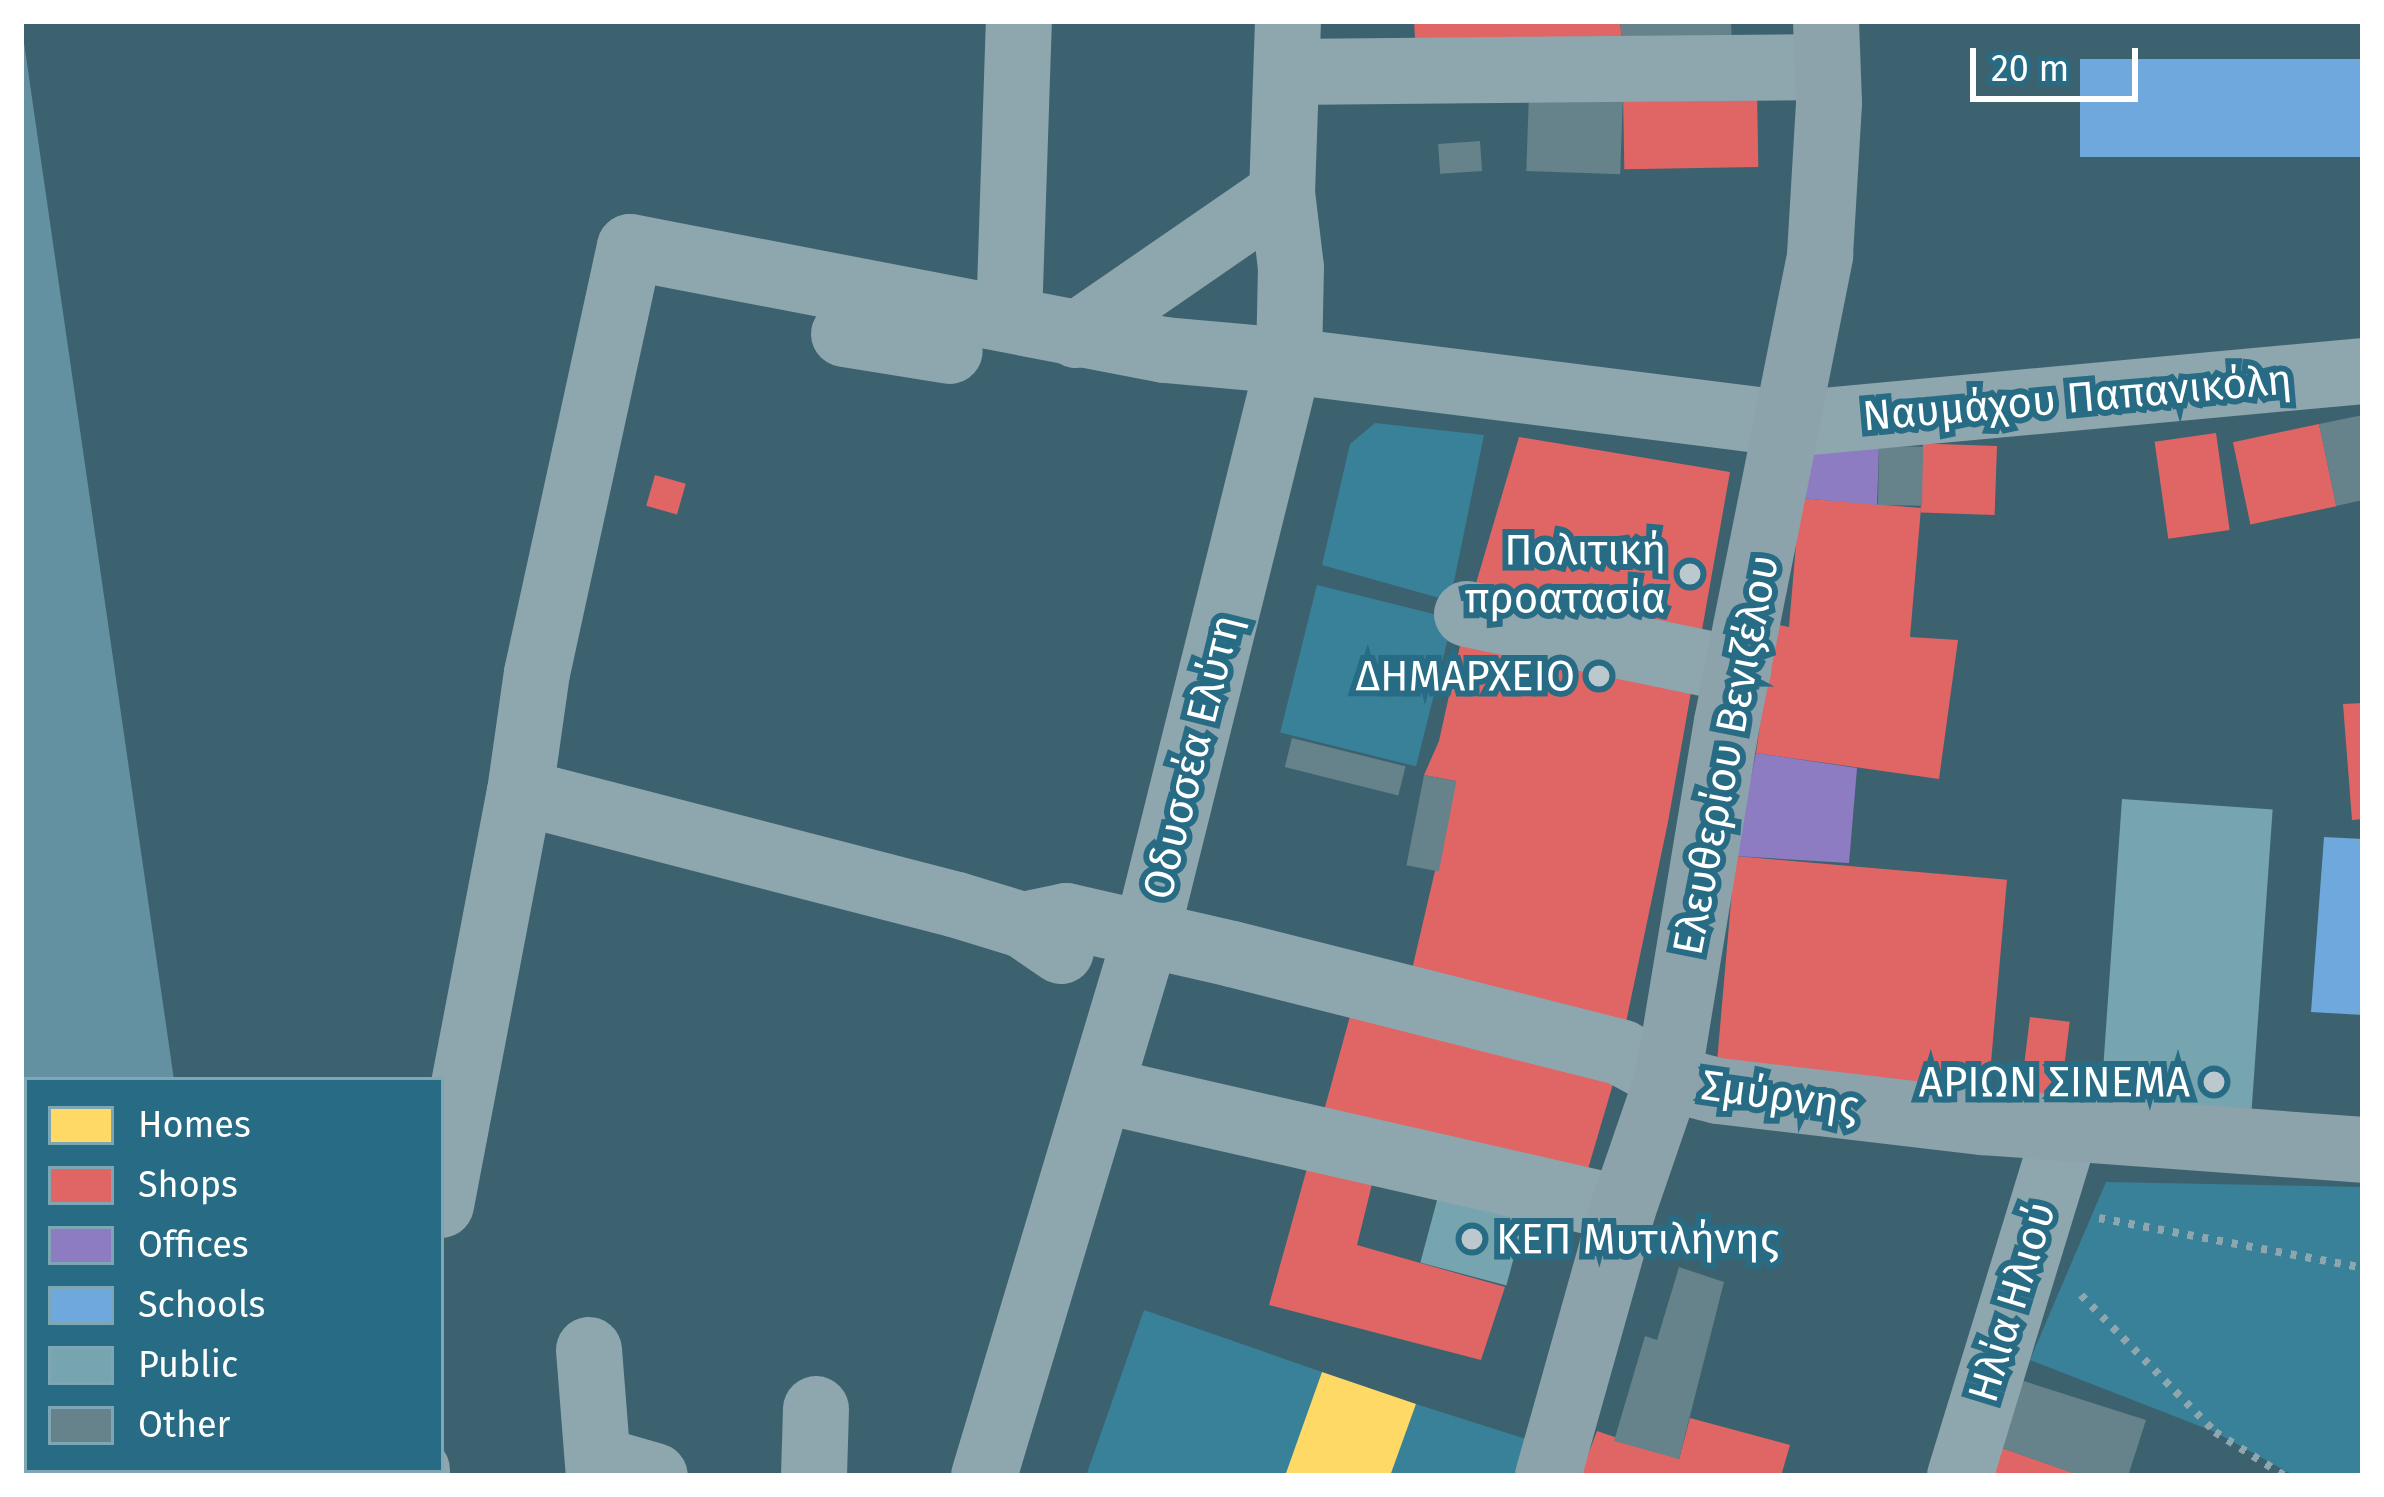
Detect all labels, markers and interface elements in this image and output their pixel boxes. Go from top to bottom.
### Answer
scale bar [1976,24,2144,98]
text: 20 m [1991,47,2069,91]
street label: Ναυμάχου Παπανικόλη [1860,354,2294,442]
place label: Πολιτική προατασία [1464,525,1666,624]
street label: Ελευθερίου Βενιζέλου [1663,551,1789,959]
marker: Πολιτική προατασία [1677,561,1703,587]
street label: Οδυσσέα Ελύτη [1132,610,1252,904]
place label: ΔΗΜΑΡΧΕΙΟ [1356,651,1575,701]
marker: ΔΗΜΑΡΧΕΙΟ [1586,663,1612,689]
place label: ΑΡΙΩΝ ΣΙΝΕΜΑ [1919,1057,2190,1107]
street label: Σμύρνης [1698,1060,1862,1132]
marker: ΑΡΙΩΝ ΣΙΝΕΜΑ [2201,1069,2227,1095]
legend [24,1077,444,1473]
text: Homes [138,1103,251,1147]
text: Shops [138,1163,238,1207]
street label: Ηλία Ηλιού [1958,1196,2066,1408]
place label: ΚΕΠ Μυτιλήνης [1496,1214,1779,1264]
text: Offices [138,1223,249,1267]
marker: ΚΕΠ Μυτιλήνης [1459,1226,1485,1252]
text: Schools [138,1283,265,1327]
text: Public [138,1343,238,1387]
text: Other [138,1403,231,1447]

